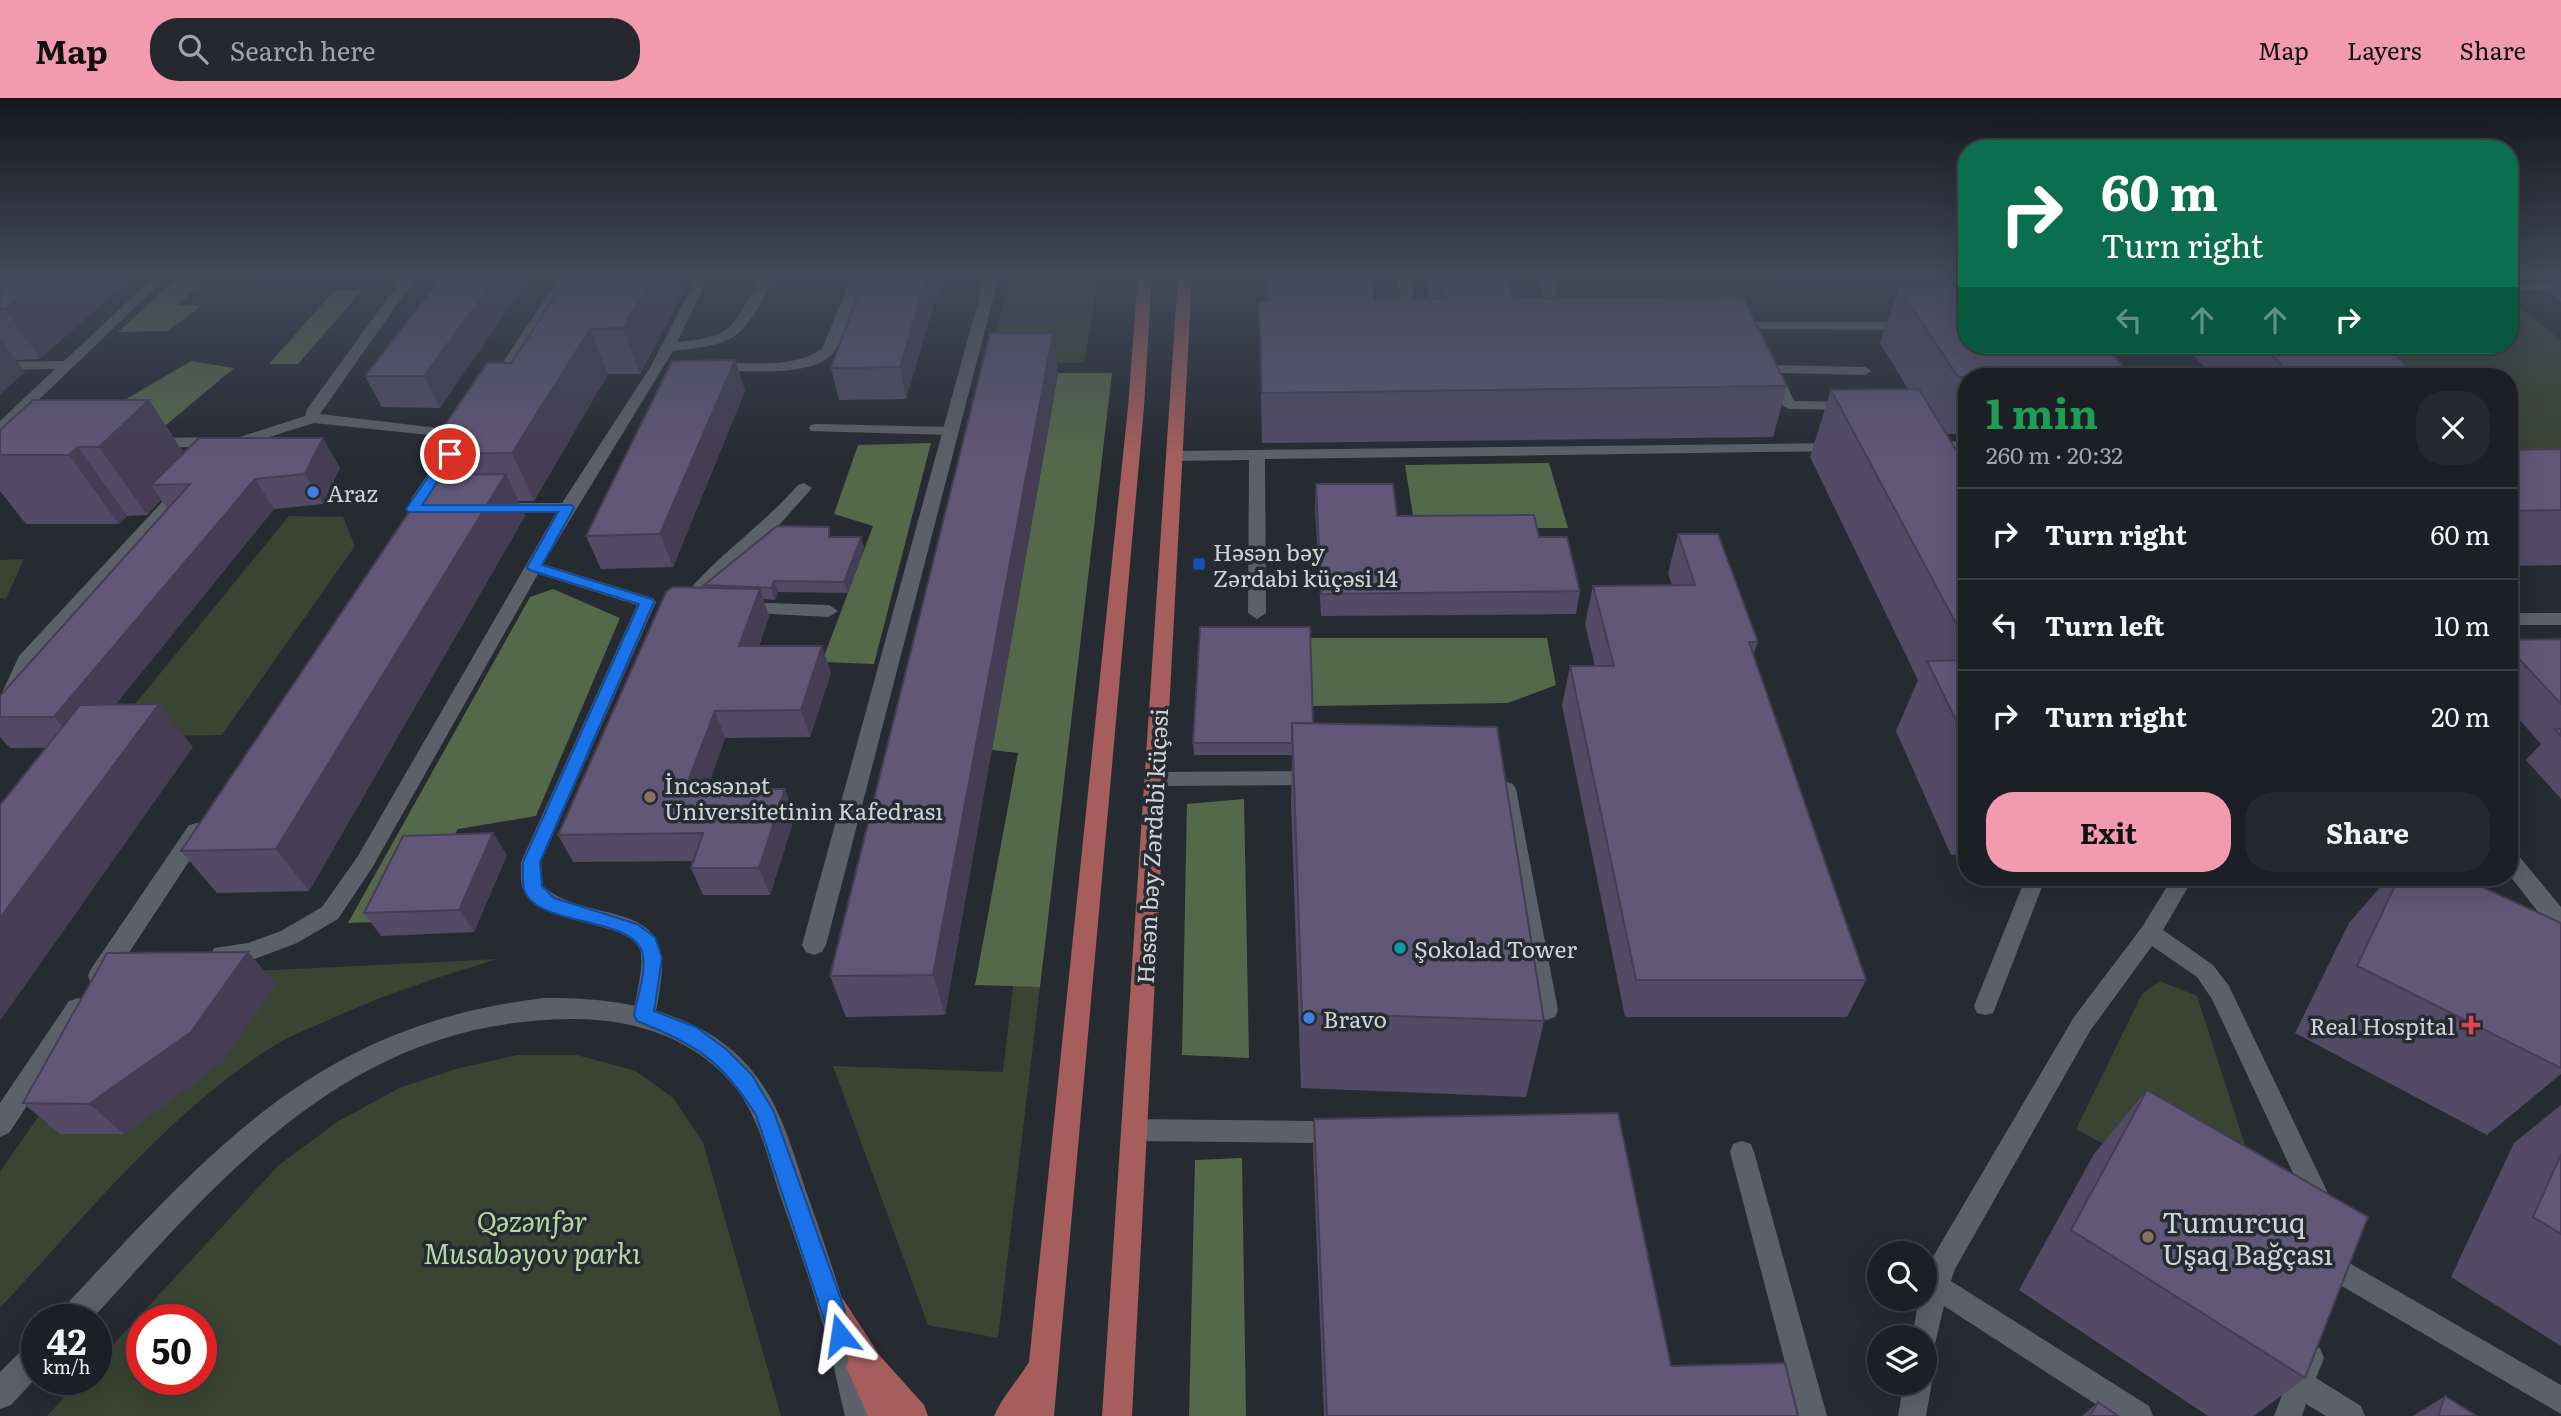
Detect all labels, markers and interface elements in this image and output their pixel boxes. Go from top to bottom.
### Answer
search box [150,18,640,81]
text: Map [35,25,108,74]
icon: search [174,30,212,68]
text: Search here [230,30,376,69]
text: Map [2258,32,2309,67]
text: Layers [2347,32,2421,67]
text: Share [2459,32,2526,67]
text: 60 m [2101,153,2218,226]
icon: right [1986,168,2077,259]
text: Turn right [2101,220,2263,268]
icon: left [2110,301,2148,339]
icon: ahead [2183,301,2221,339]
icon: ahead [2256,301,2294,339]
icon: right [2329,301,2367,339]
text: 1 min [1986,380,2098,442]
button: close [2416,391,2490,465]
pin [420,424,480,484]
icon: arrive [431,435,469,473]
text: 260 m · 20:32 [1986,437,2123,471]
place label: Araz [327,475,378,509]
marker: Araz [305,484,321,500]
text: Turn right [2045,514,2187,553]
text: 60 m [2431,514,2490,553]
icon: right [1986,515,2024,553]
place label: Həsən bəy Zərdabi küçəsi 14 [1213,534,1398,594]
marker: Həsən bəy Zərdabi küçəsi 14 [1191,556,1207,572]
text: Turn left [2045,605,2164,644]
text: 10 m [2434,605,2490,644]
icon: left [1986,606,2024,644]
text: Turn right [2045,696,2187,735]
text: 20 m [2431,696,2490,735]
icon: right [1986,697,2024,735]
street label: Həsən bəy Zərdabi küçəsi [1127,707,1175,985]
place label: İncəsənət Universitetinin Kafedrası [664,767,943,827]
marker: İncəsənət Universitetinin Kafedrası [642,789,658,805]
button: Exit [1986,792,2231,872]
button: Share [2245,792,2490,872]
place label: Şokolad Tower [1414,931,1577,965]
marker: Şokolad Tower [1392,940,1408,956]
place label: Bravo [1323,1001,1387,1035]
place label: Real Hospital [2309,1008,2455,1042]
marker: Bravo [1301,1010,1317,1026]
marker: Real Hospital [2461,1015,2481,1035]
park label: Qəzənfər Musabəyov parkı [423,1199,641,1273]
place label: Tumurcuq Uşaq Bağçası [2162,1200,2333,1274]
marker: Tumurcuq Uşaq Bağçası [2140,1229,2156,1245]
map controls [1867,1241,1937,1395]
button: search [1867,1241,1937,1311]
position arrow [803,1298,877,1372]
speed limit sign: 50 [126,1304,217,1395]
text: 42 [47,1314,86,1366]
button: layers [1867,1325,1937,1395]
text: km/h [43,1353,90,1380]

